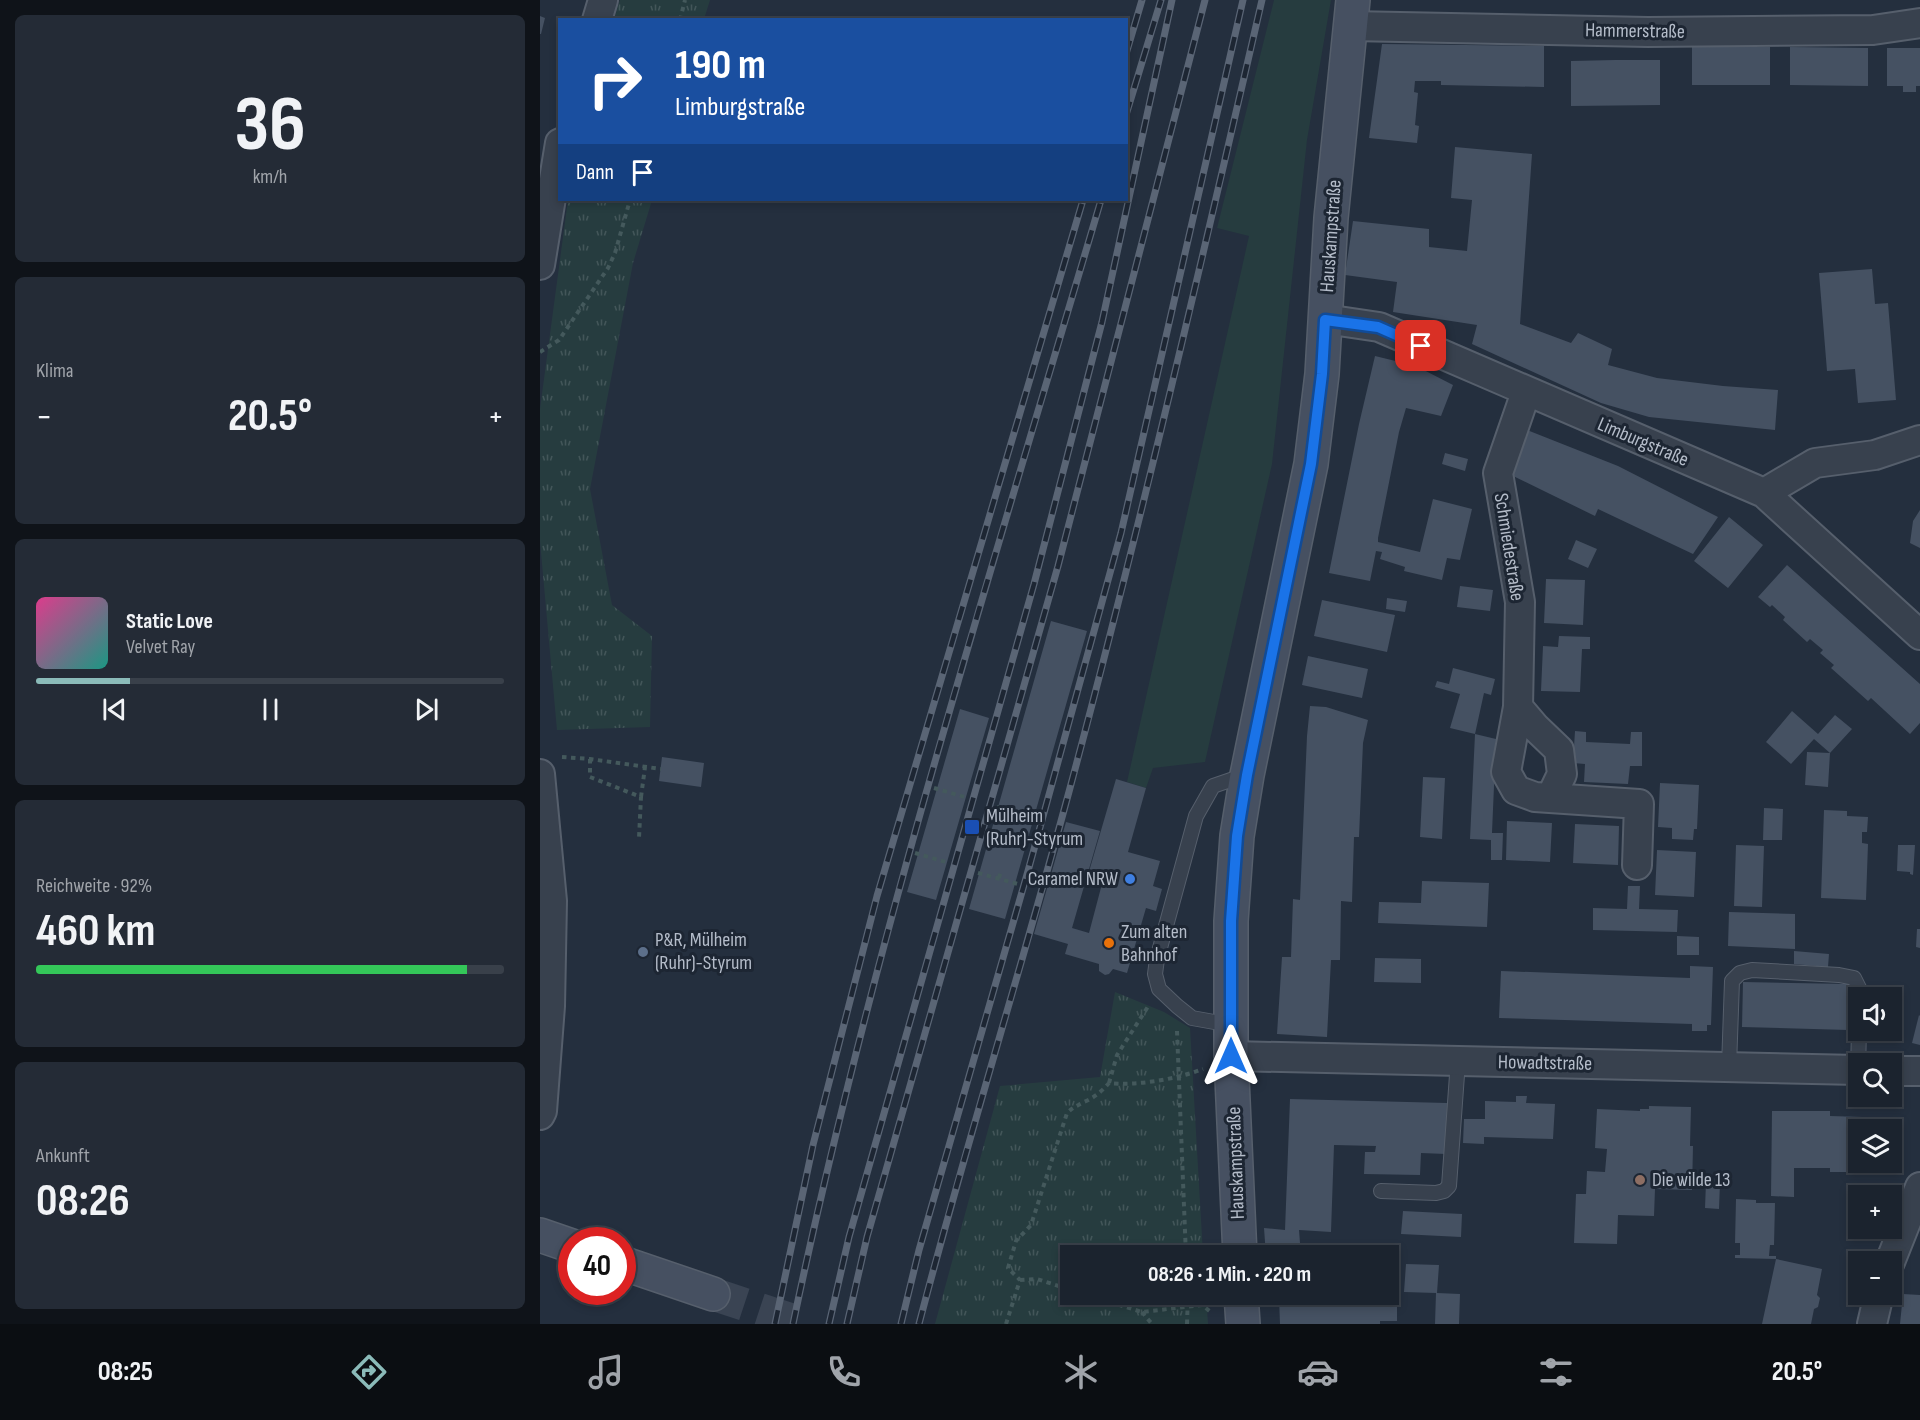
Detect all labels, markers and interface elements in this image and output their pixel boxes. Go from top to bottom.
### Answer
street label: Hammerstraße [1585,18,1685,44]
text: 190 m [675,40,766,91]
icon: right [576,42,654,120]
text: 36 [234,79,306,172]
text: Limburgstraße [675,91,805,123]
icon: arrive [626,156,659,189]
text: Dann [576,159,614,186]
text: km/h [253,165,287,189]
street label: Hauskampstraße [1315,179,1347,293]
pin [1395,320,1446,371]
icon: arrive [1404,329,1437,362]
text: Klima [36,359,74,383]
text: 20.5° [228,389,312,444]
text: − [36,397,52,437]
text: + [488,397,504,437]
street label: Limburgstraße [1594,412,1692,472]
street label: Schmiedestraße [1489,491,1529,603]
text: Static Love [126,608,213,635]
text: Velvet Ray [126,635,195,659]
icon: previous [98,693,131,726]
icon: pause [254,693,287,726]
icon: next [410,693,443,726]
place label: Mülheim (Ruhr)-Styrum [986,804,1083,851]
marker: Mülheim (Ruhr)-Styrum [963,818,981,836]
place label: Caramel NRW [1028,867,1118,891]
marker: Caramel NRW [1123,872,1137,886]
text: Reichweite · 92% [36,874,152,898]
text: 460 km [36,904,155,959]
place label: Zum alten Bahnhof [1121,920,1187,967]
place label: P&R, Mülheim (Ruhr)-Styrum [655,928,752,975]
marker: Zum alten Bahnhof [1102,936,1116,950]
marker: P&R, Mülheim (Ruhr)-Styrum [636,945,650,959]
map controls [1848,987,1902,1305]
button: sound [1848,987,1902,1041]
position arrow [1199,1024,1263,1088]
street label: Howadtstraße [1498,1050,1592,1076]
button: search [1848,1053,1902,1107]
street label: Hauskampstraße [1222,1106,1250,1220]
button: layers [1848,1119,1902,1173]
text: Ankunft [36,1144,90,1168]
place label: Die wilde 13 [1652,1168,1730,1192]
marker: Die wilde 13 [1633,1173,1647,1187]
text: 08:26 [36,1174,130,1229]
button: + [1848,1185,1902,1239]
speed limit sign: 40 [558,1227,636,1305]
button: − [1848,1251,1902,1305]
text: 08:26 · 1 Min. · 220 m [1148,1261,1311,1288]
icon: directions [348,1351,390,1393]
icon: music [585,1351,627,1393]
icon: phone [823,1351,865,1393]
icon: climate [1060,1351,1102,1393]
icon: car [1297,1351,1339,1393]
icon: filters [1535,1351,1577,1393]
text: 08:25 [98,1356,153,1388]
text: 20.5° [1772,1356,1822,1388]

